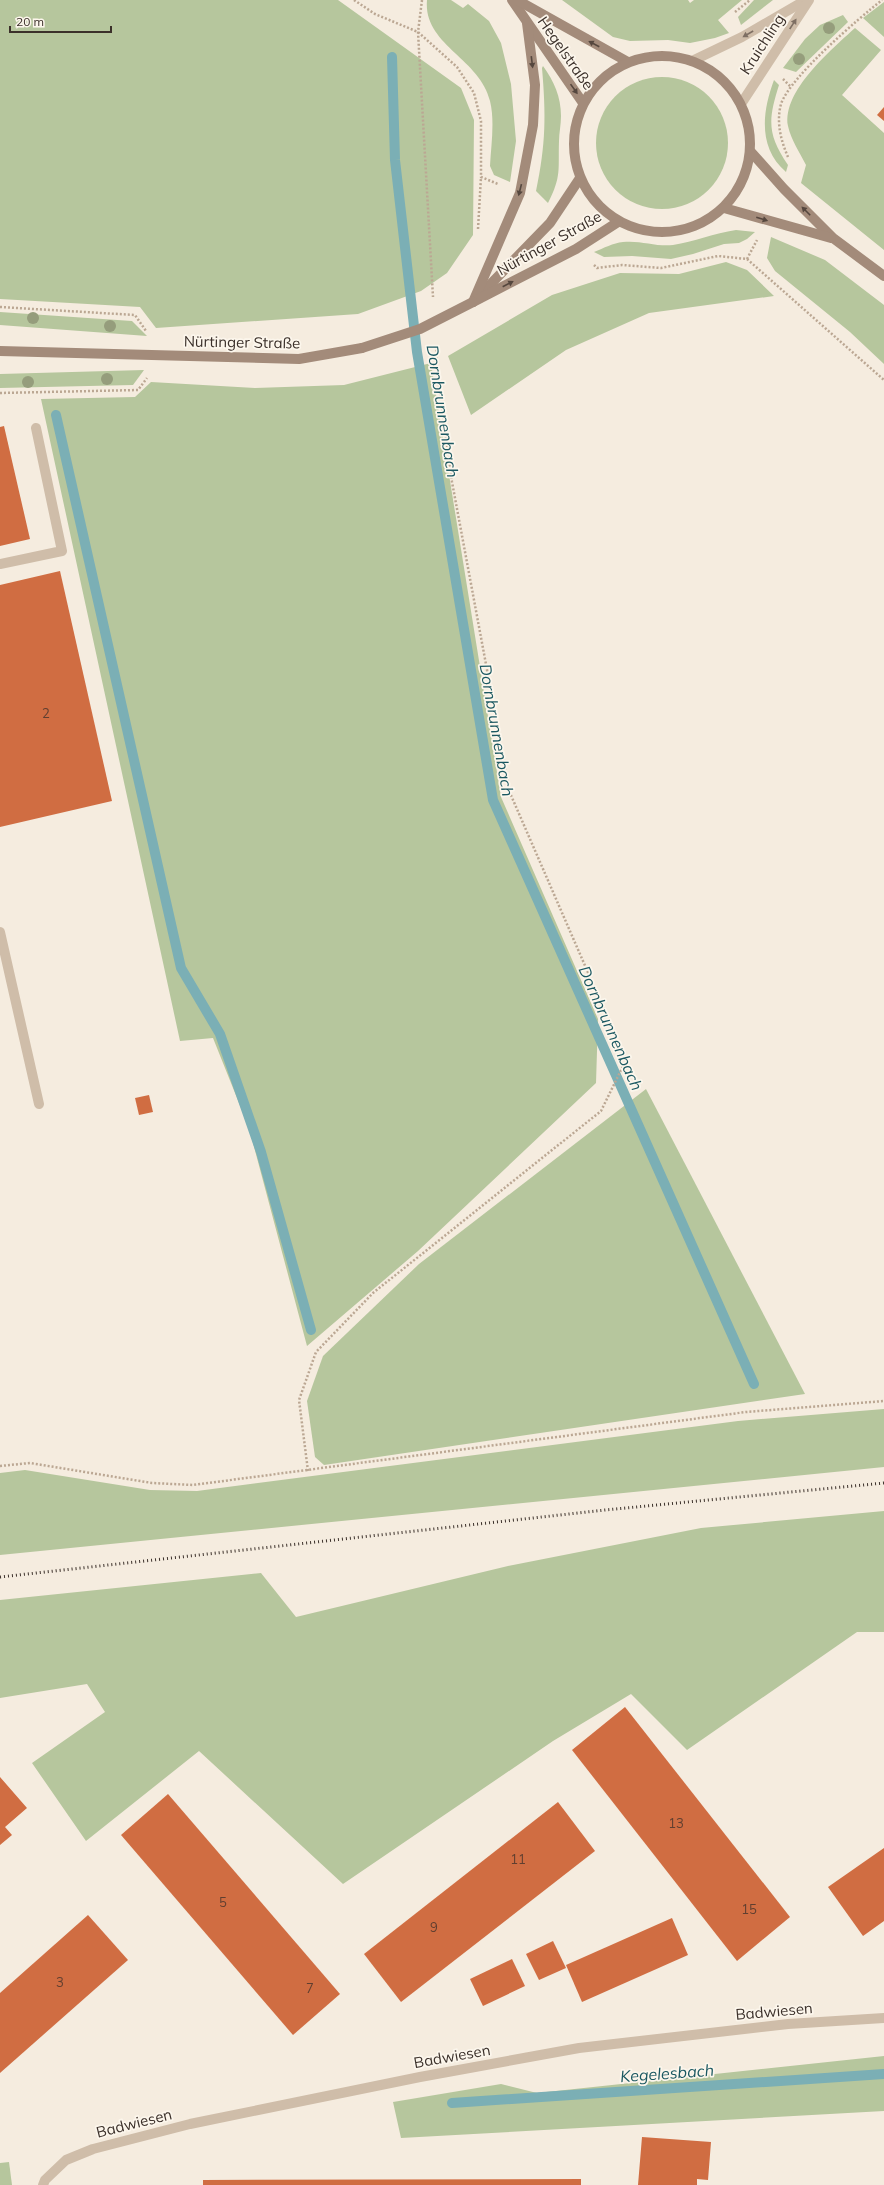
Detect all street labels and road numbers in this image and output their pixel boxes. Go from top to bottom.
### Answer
street label: Kruichling [735,10,789,78]
street label: Hegelstraße [534,13,598,93]
street label: Nürtinger Straße [493,206,605,280]
street label: Nürtinger Straße [184,331,300,353]
street label: Badwiesen [735,1998,813,2024]
street label: Badwiesen [412,2040,492,2072]
street label: Badwiesen [94,2104,174,2142]

